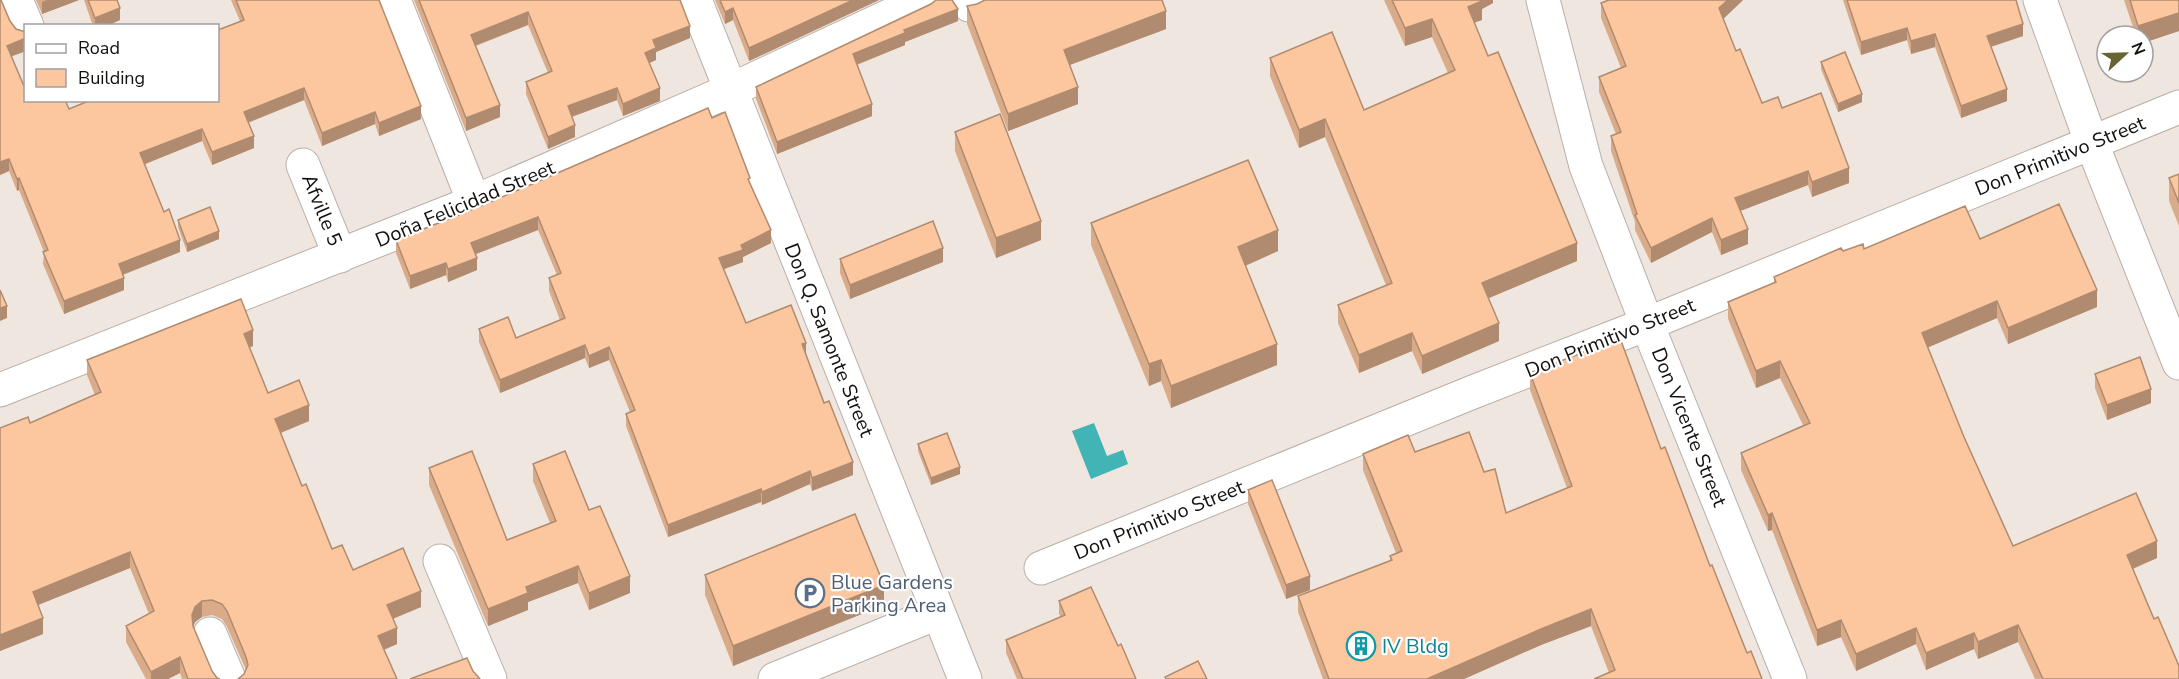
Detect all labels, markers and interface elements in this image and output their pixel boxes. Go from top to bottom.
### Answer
legend [24,24,219,102]
north arrow [2095,24,2155,84]
text: Road [78,36,120,60]
text: N [2126,39,2150,58]
text: Building [78,66,145,90]
street label: Don Primitivo Street [1971,109,2150,202]
street label: Doña Felicidad Street [371,154,560,254]
street label: Afville 5 [295,170,349,250]
street label: Don Q. Samonte Street [778,239,881,442]
street label: Don Primitivo Street [1521,291,1700,384]
street label: Don Vicente Street [1645,344,1734,511]
street label: Don Primitivo Street [1070,473,1249,566]
place label: Blue Gardens Parking Area [831,569,953,619]
parking icon: Blue Gardens Parking Area [794,577,826,609]
building icon: IV Bldg [1345,630,1377,662]
place label: IV Bldg [1382,633,1449,660]

